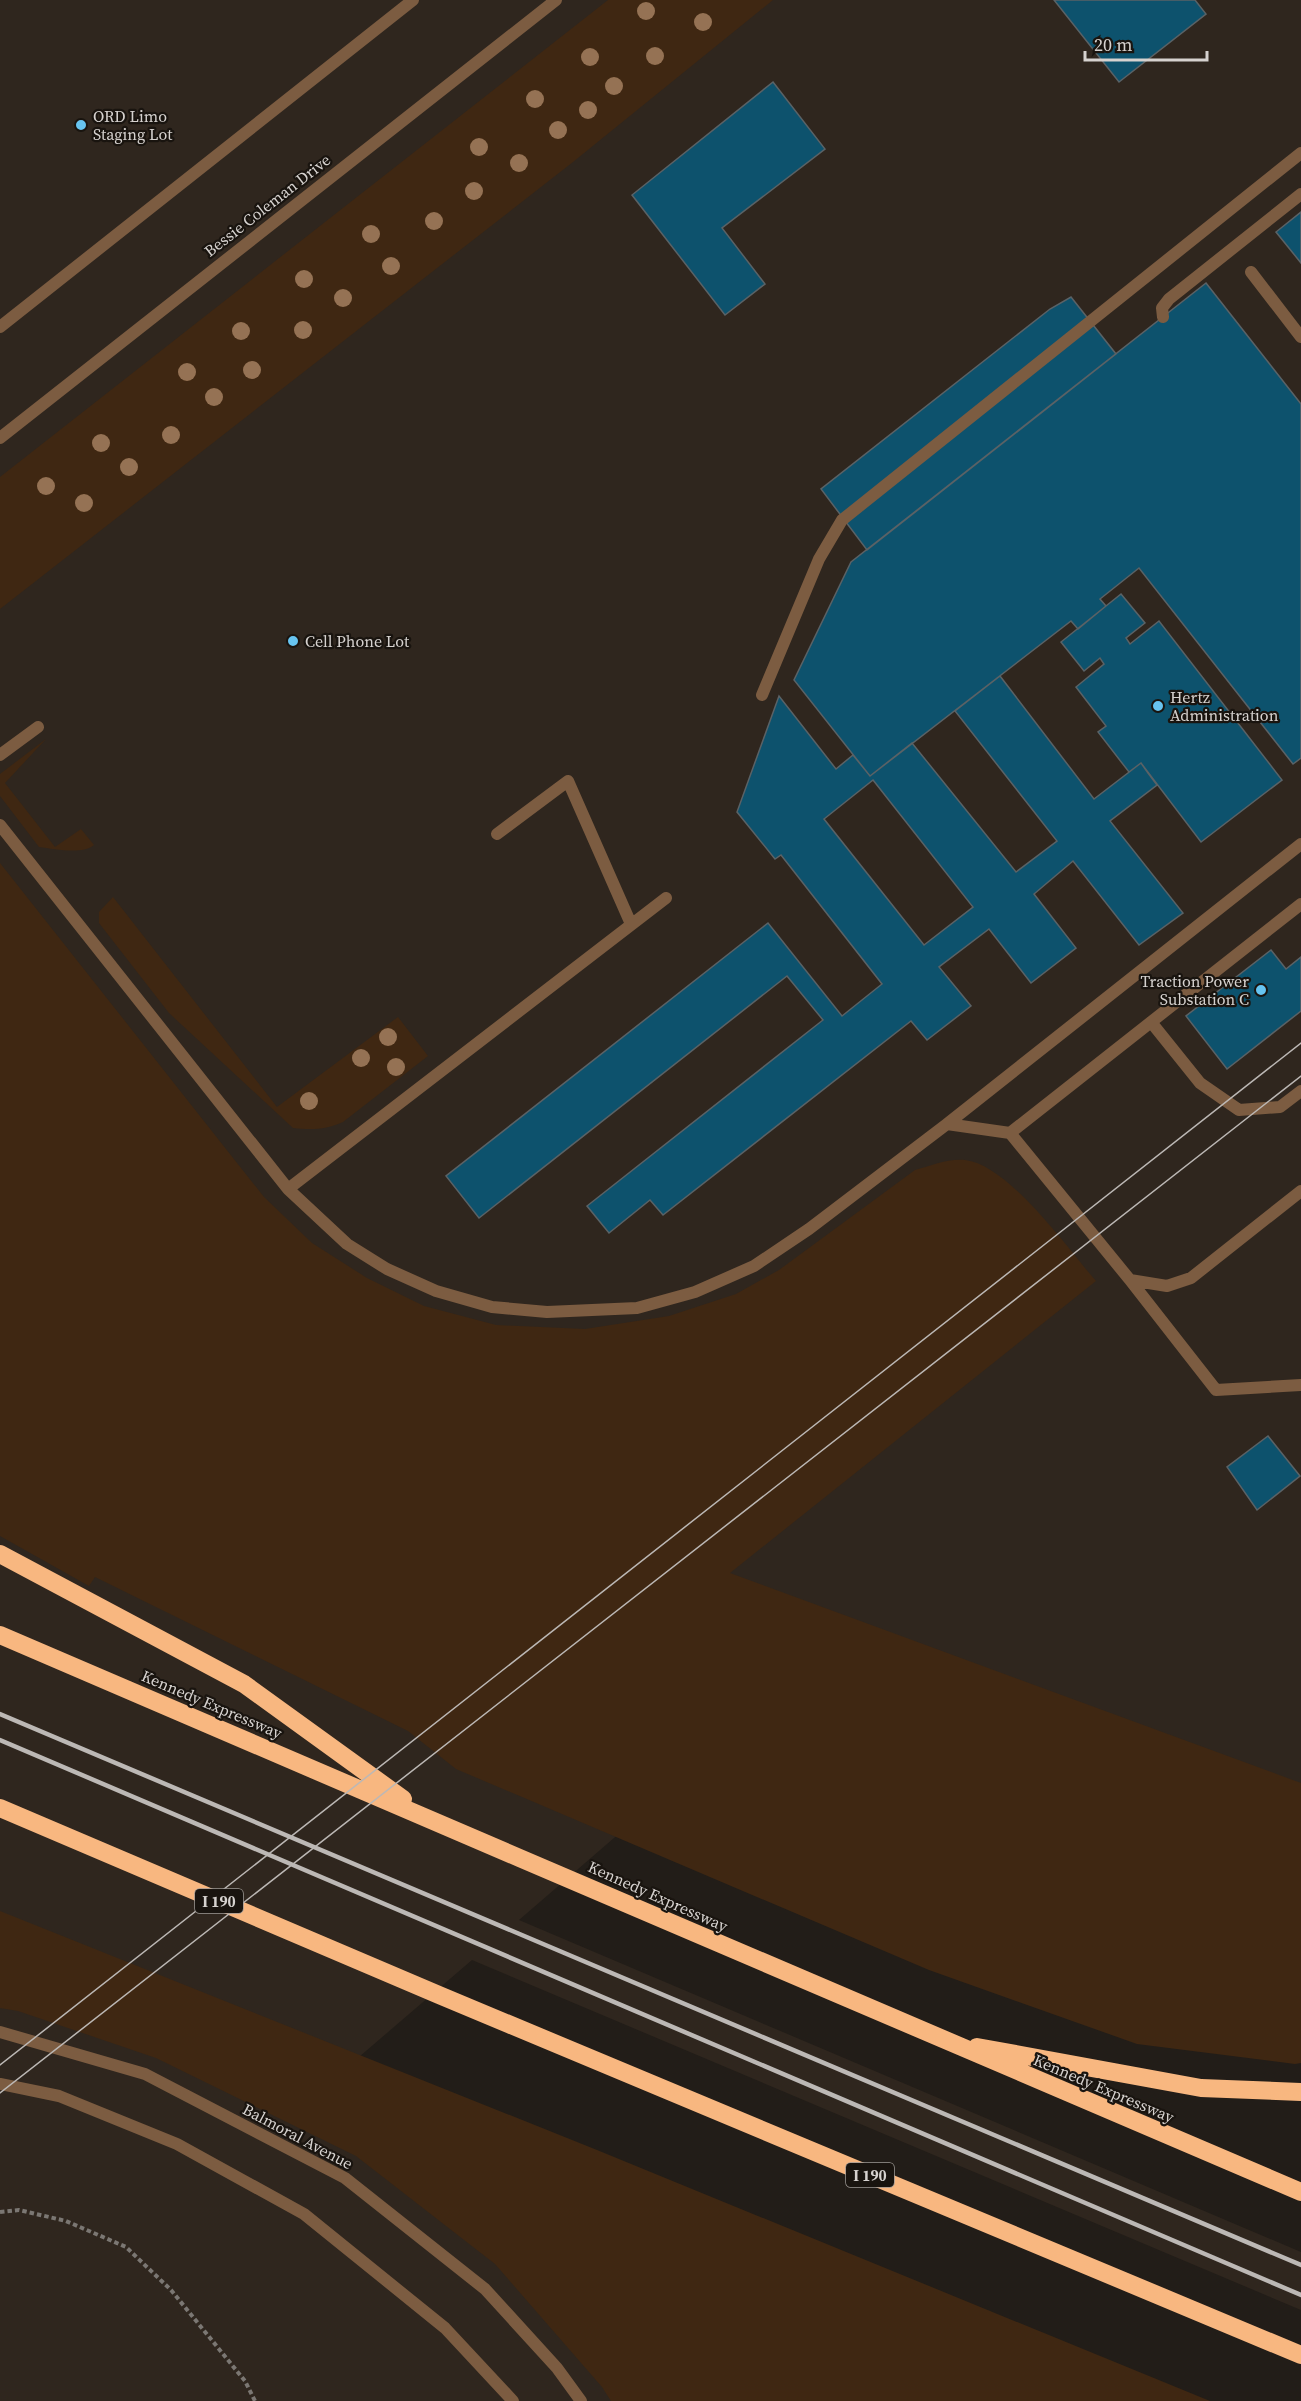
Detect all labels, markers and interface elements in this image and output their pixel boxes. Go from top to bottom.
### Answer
scale bar [1085,24,1206,62]
text: 20 m [1094,32,1132,57]
place label: ORD Limo Staging Lot [93,105,173,145]
marker: ORD Limo Staging Lot [74,118,88,132]
street label: Bessie Coleman Drive [199,149,335,261]
place label: Cell Phone Lot [305,630,410,652]
marker: Cell Phone Lot [286,634,300,648]
place label: Hertz Administration [1170,686,1279,726]
marker: Hertz Administration [1151,699,1165,713]
place label: Traction Power Substation C [1140,970,1249,1010]
marker: Traction Power Substation C [1254,983,1268,997]
street label: Kennedy Expressway [138,1664,286,1744]
street label: Kennedy Expressway [585,1855,732,1937]
road number: I 190 [195,1889,243,1913]
street label: Kennedy Expressway [1030,2048,1178,2128]
street label: Balmoral Avenue [239,2098,357,2174]
road number: I 190 [846,2163,894,2187]

